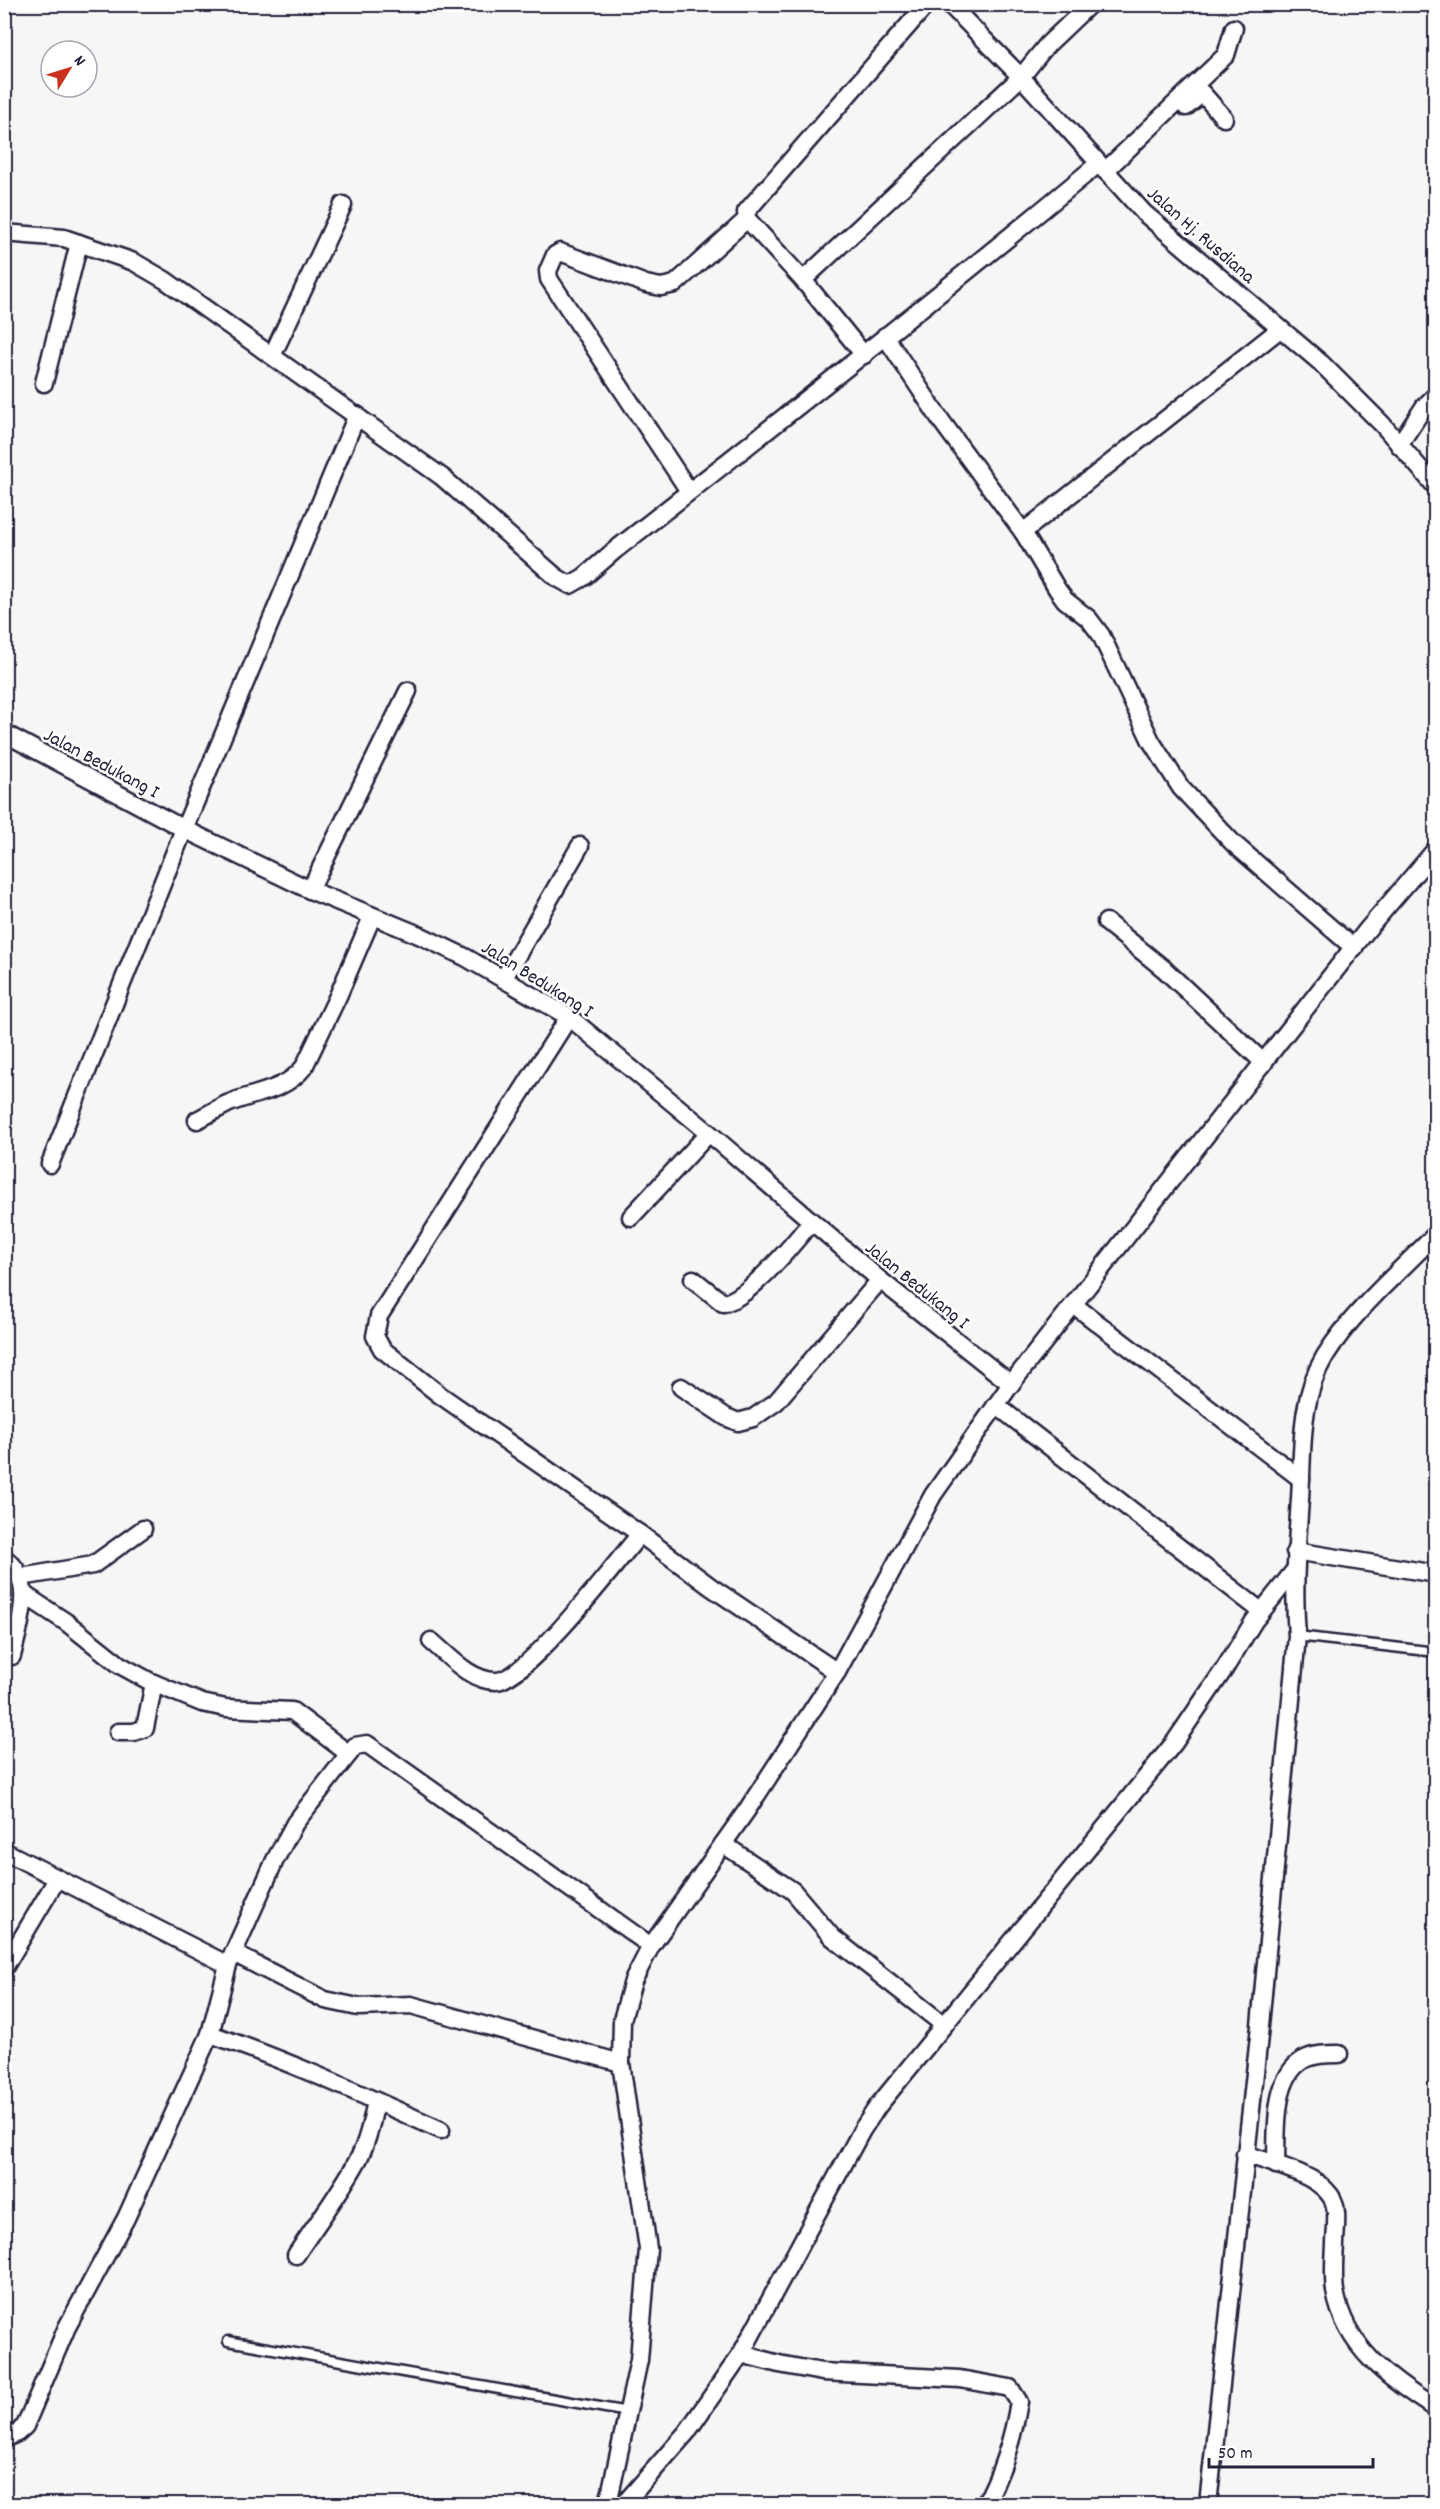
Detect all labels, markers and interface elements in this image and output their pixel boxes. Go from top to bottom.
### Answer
north arrow [39,39,99,99]
text: N [67,51,90,72]
street label: Jalan Hj. Rusdiana [1140,181,1261,292]
street label: Jalan Bedukang I [38,722,163,807]
street label: Jalan Bedukang I [475,935,598,1026]
street label: Jalan Bedukang I [858,1235,974,1337]
scale bar [1209,2431,1372,2469]
text: 50 m [1218,2442,1253,2467]

